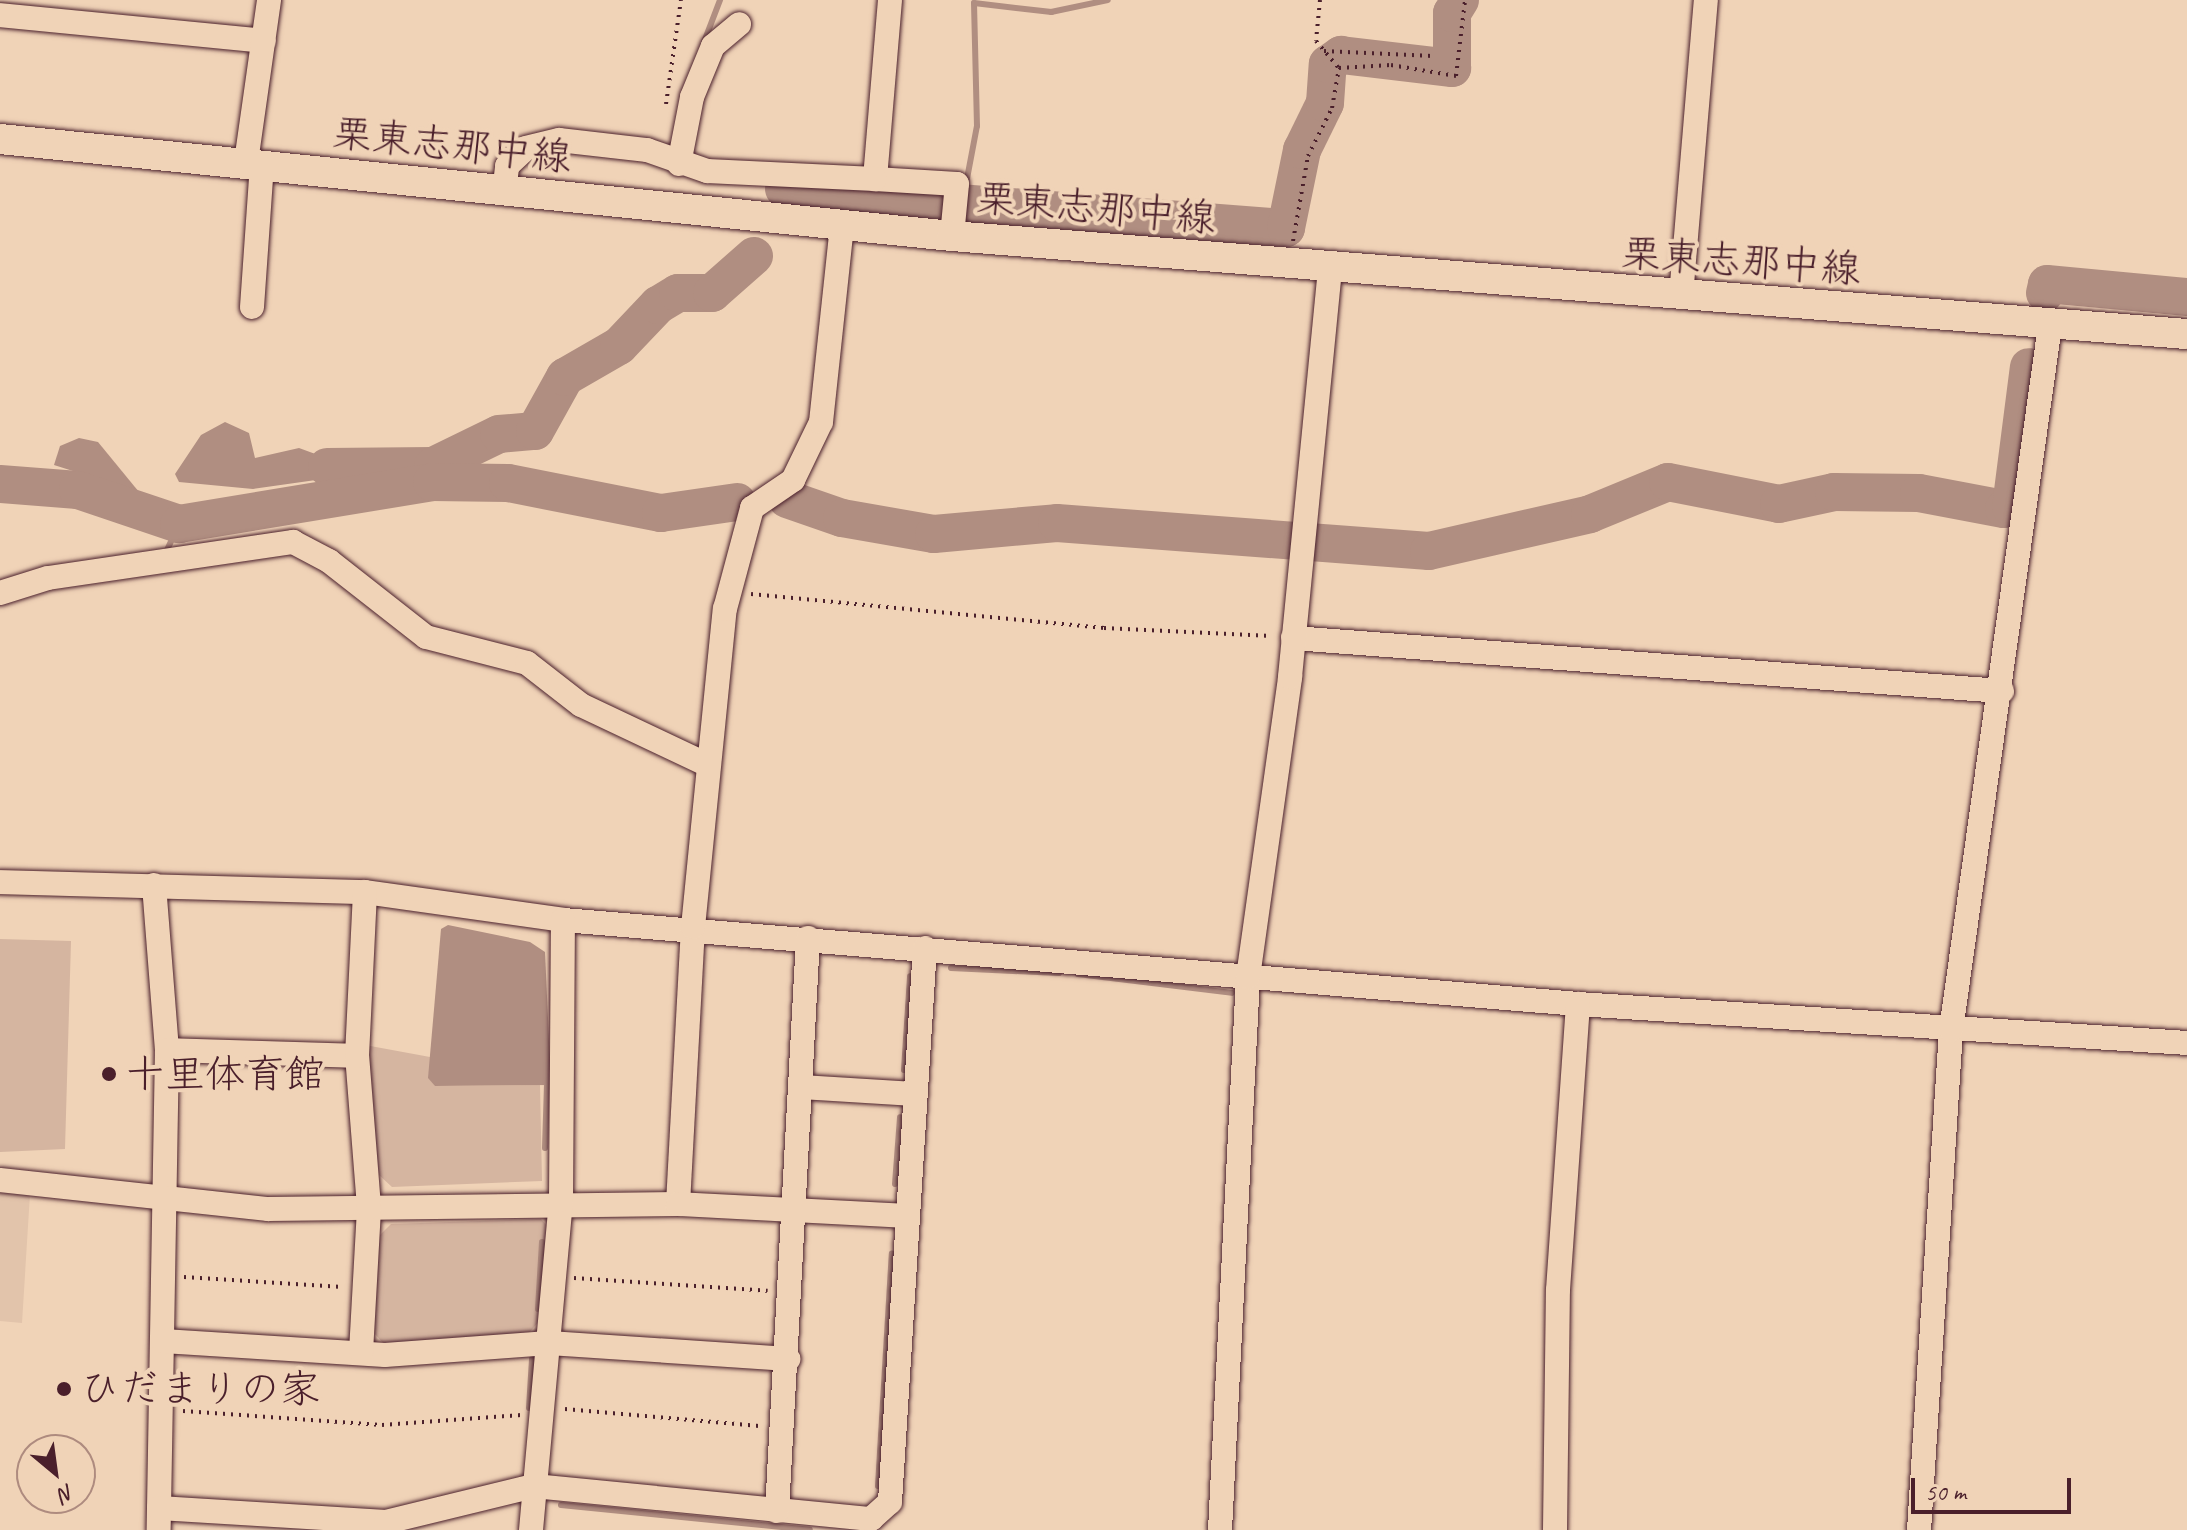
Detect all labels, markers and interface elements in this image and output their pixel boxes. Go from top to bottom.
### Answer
street label: 栗東志那中線 [330,109,574,181]
street label: 栗東志那中線 [974,174,1218,242]
street label: 栗東志那中線 [1620,229,1862,293]
place label: 十里体育館 [125,1050,325,1098]
marker: 十里体育館 [100,1065,118,1083]
place label: ひだまりの家 [80,1365,320,1413]
marker: ひだまりの家 [55,1380,73,1398]
north arrow [16,1434,96,1514]
scale bar [1915,1462,2075,1512]
text: 50 m [1925,1477,1966,1507]
text: N [54,1478,79,1509]

